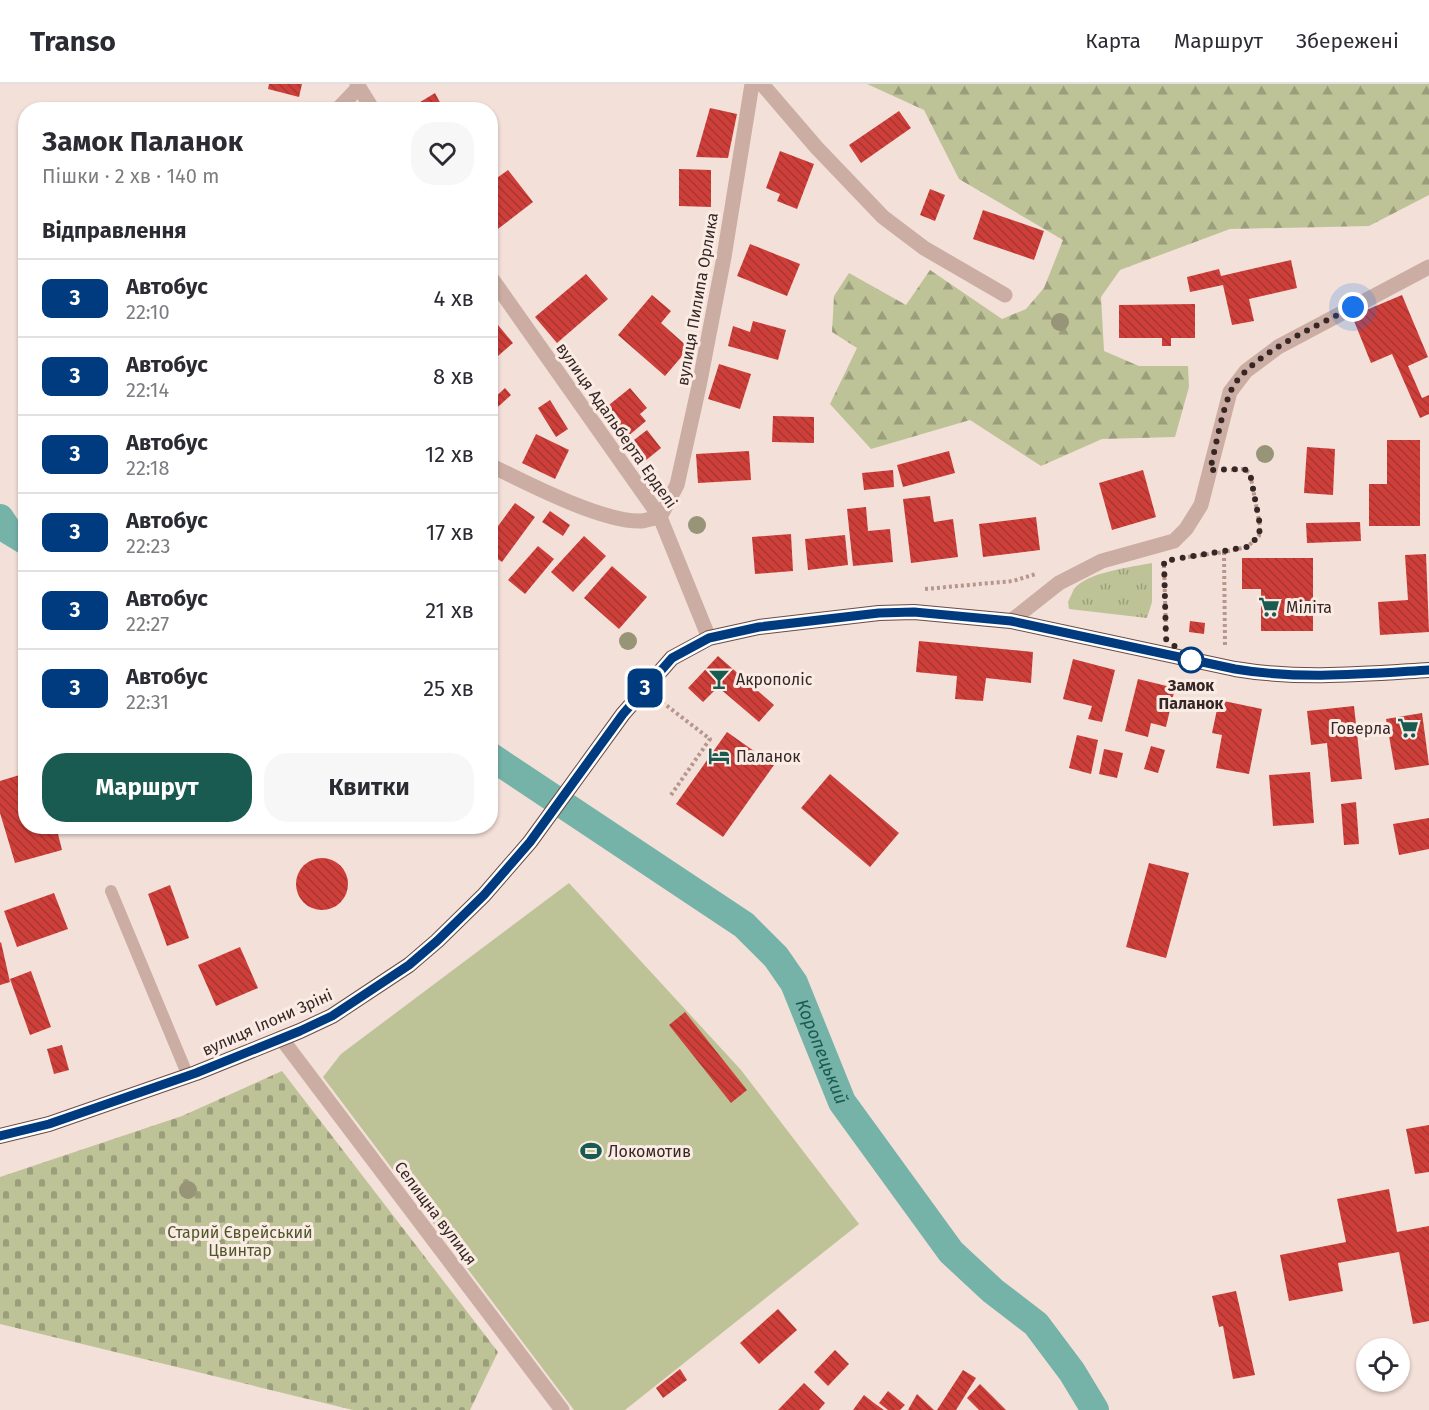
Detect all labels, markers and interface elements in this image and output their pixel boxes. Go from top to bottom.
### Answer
text: Transo [30,25,116,58]
text: Карта [1085,28,1141,54]
text: Маршрут [1174,28,1263,54]
text: Збережені [1296,28,1399,54]
button: heart [411,122,474,185]
text: Замок Паланок [42,125,243,158]
text: Пішки · 2 хв · 140 m [42,164,219,188]
street label: вулиця Пилипа Орлика [673,211,722,387]
text: Відправлення [42,217,187,244]
text: Автобус [126,273,208,300]
text: 3 [70,285,80,311]
text: 4 хв [433,285,474,312]
your location [1338,292,1368,322]
text: 22:10 [126,300,170,324]
street label: вулиця Адальберта Ерделі [552,339,681,512]
text: Автобус [126,351,208,378]
text: 3 [70,363,80,389]
text: 8 хв [433,363,474,390]
text: 22:14 [126,378,169,402]
text: Автобус [126,429,208,456]
text: 3 [70,441,80,467]
text: 12 хв [425,441,474,468]
text: 22:18 [126,456,169,480]
text: Автобус [126,507,208,534]
text: 3 [70,519,80,545]
text: 17 хв [426,519,474,546]
text: 22:23 [126,534,170,558]
text: Автобус [126,585,208,612]
supermarket icon: Міліта [1257,595,1281,619]
text: 3 [70,597,80,623]
text: 21 хв [425,597,474,624]
place label: Міліта [1286,598,1332,617]
text: 22:27 [126,612,169,636]
marker: Замок Паланок [1178,647,1204,673]
text: Автобус [126,663,208,690]
bar icon: Акрополіс [707,667,731,691]
line badge: 3 [626,668,664,708]
place label: Акрополіс [736,670,813,689]
text: 3 [70,675,80,701]
text: 25 хв [423,675,474,702]
text: 3 [640,675,650,701]
place label: Замок Паланок [1159,676,1224,713]
text: 22:31 [126,690,169,714]
supermarket icon: Говерла [1396,716,1420,740]
place label: Говерла [1330,719,1391,738]
hotel icon: Паланок [707,744,731,768]
place label: Паланок [736,747,801,766]
button: Маршрут [42,753,252,822]
button: Квитки [264,753,474,822]
street label: вулиця Ілони Зріні [199,985,335,1060]
water label: Коропецький [791,996,853,1108]
sports icon: Локомотив [579,1139,603,1163]
place label: Локомотив [608,1142,691,1161]
street label: Селищна вулиця [390,1158,481,1269]
park label: Старий Єврейський Цвинтар [167,1223,313,1260]
map controls [1356,1338,1410,1392]
button: locate [1356,1338,1410,1392]

